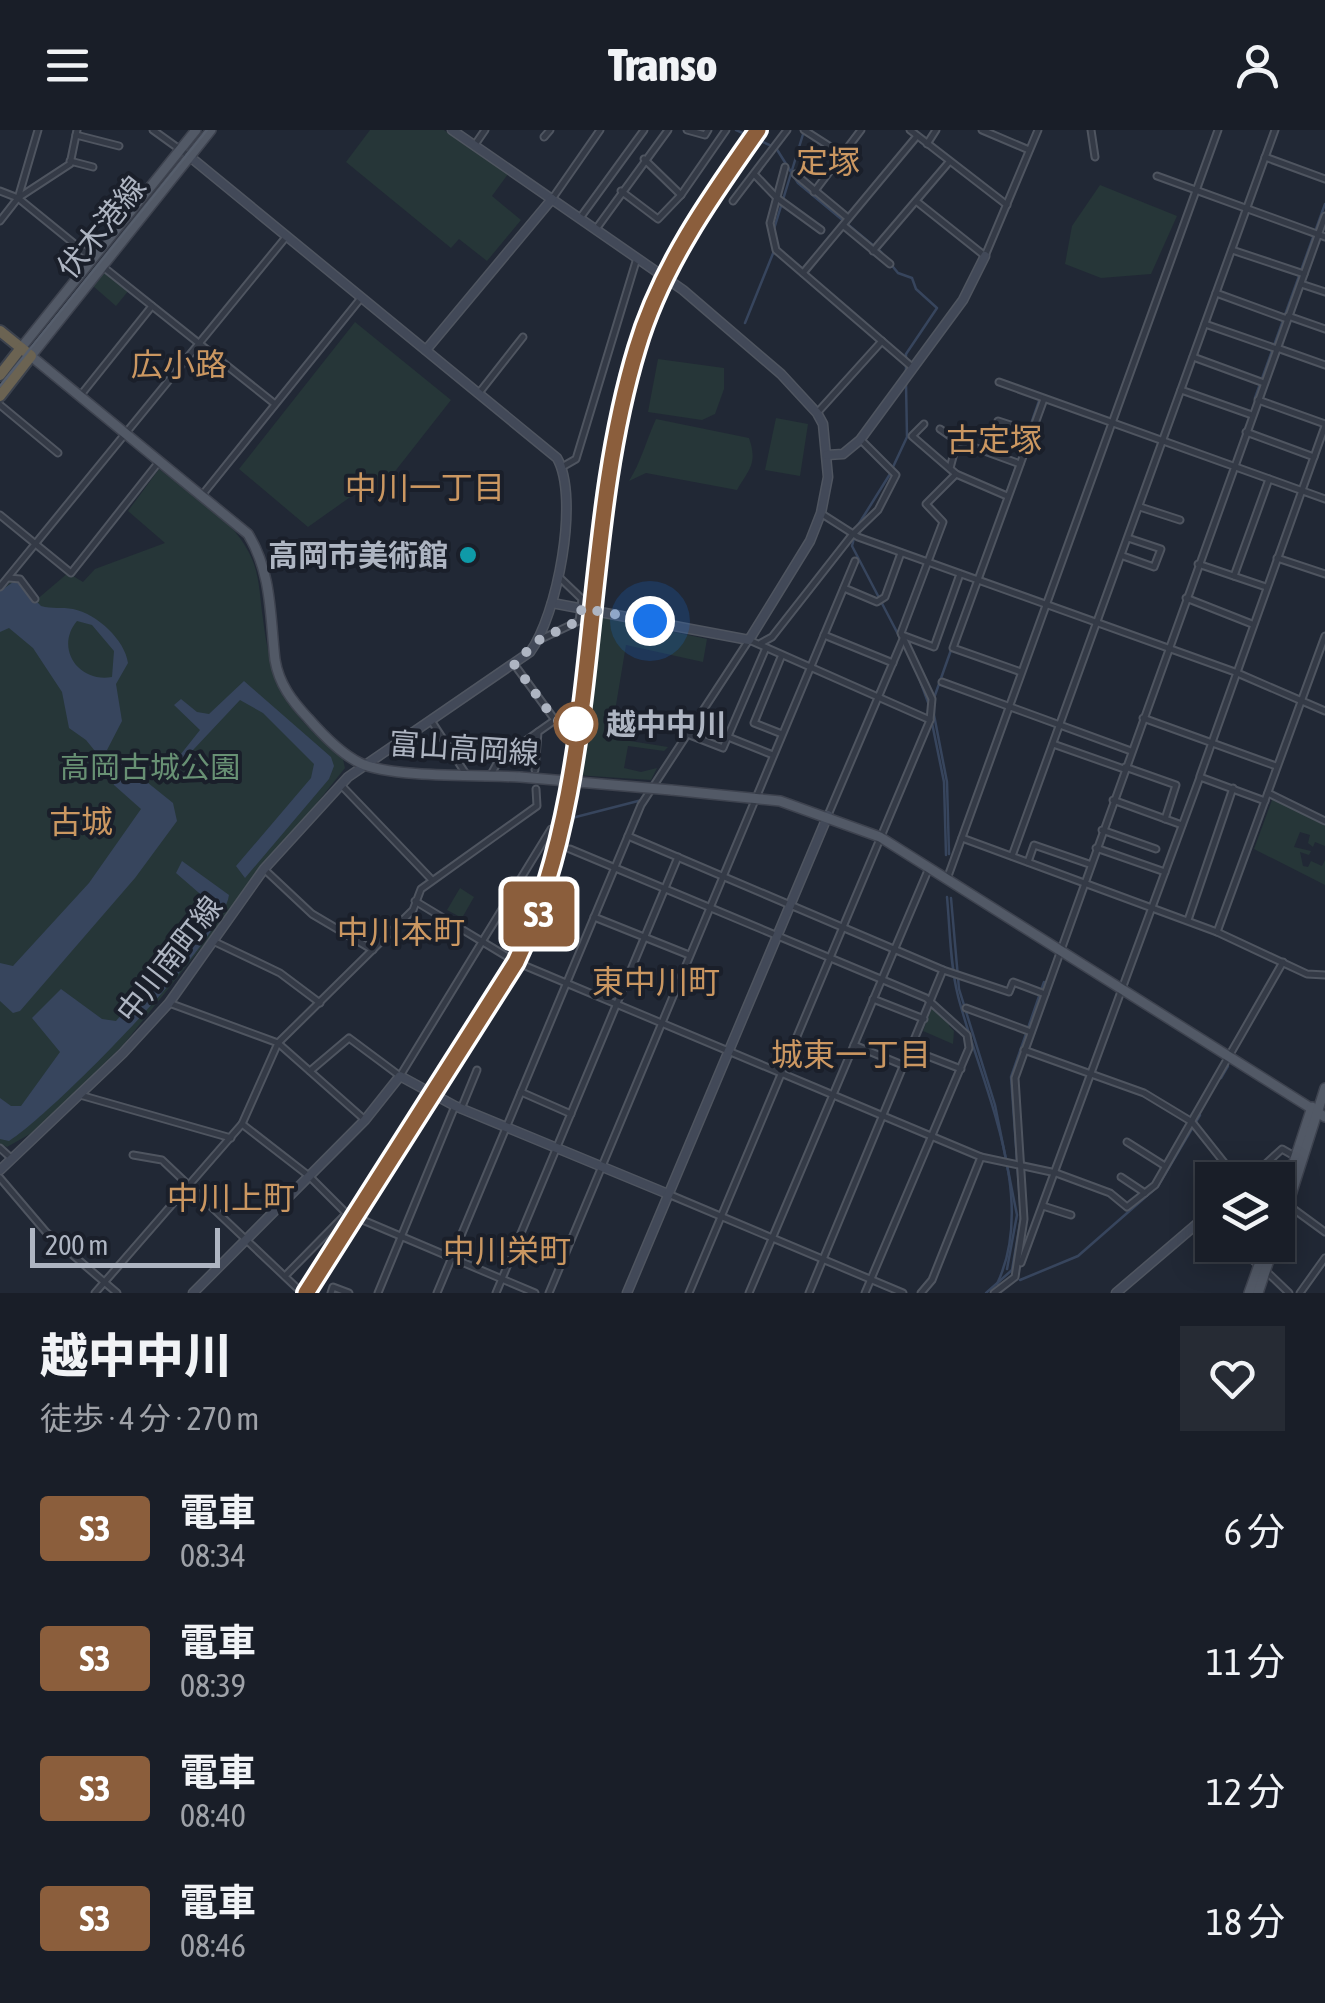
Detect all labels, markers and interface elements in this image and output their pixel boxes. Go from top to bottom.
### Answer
icon: menu [40,38,95,93]
icon: person [1230,38,1285,93]
text: Transo [608,39,717,91]
district label: 定塚 [796,143,860,180]
street label: 伏木港線 [50,170,152,284]
district label: 広小路 [131,346,227,383]
district label: 古定塚 [946,421,1042,458]
district label: 中川一丁目 [345,469,505,506]
place label: 高岡市美術館 [268,538,448,572]
marker: 高岡市美術館 [457,544,479,566]
your location [625,596,675,646]
marker: 越中中川 [555,703,597,745]
place label: 越中中川 [606,707,726,741]
street label: 富山高岡線 [388,726,540,770]
park label: 高岡古城公園 [60,750,240,784]
district label: 古城 [49,803,113,840]
line badge: S3 [494,882,584,946]
street label: 中川南町線 [109,889,229,1029]
text: S3 [523,894,555,934]
district label: 中川本町 [337,913,465,950]
district label: 東中川町 [592,963,720,1000]
district label: 城東一丁目 [771,1036,931,1073]
map controls [1195,1162,1295,1262]
button: layers [1195,1162,1295,1262]
district label: 中川上町 [167,1179,295,1216]
scale bar [30,1223,220,1268]
text: 200 m [45,1229,108,1261]
district label: 中川栄町 [443,1232,571,1269]
button: heart [1180,1326,1285,1431]
text: 越中中川 [40,1328,232,1383]
text: 徒歩 · 4 分 · 270 m [40,1400,259,1437]
text: 電車 [180,1491,256,1534]
text: S3 [79,1508,111,1548]
text: 6 分 [1224,1510,1285,1553]
text: 08:34 [180,1537,246,1574]
text: 電車 [180,1621,256,1664]
text: S3 [79,1638,111,1678]
text: 11 分 [1206,1640,1285,1683]
text: 08:39 [180,1667,246,1704]
text: 電車 [180,1751,256,1794]
text: S3 [79,1768,111,1808]
text: 12 分 [1206,1770,1285,1813]
text: 08:40 [180,1797,246,1834]
text: 電車 [180,1881,256,1924]
text: S3 [79,1898,111,1938]
text: 18 分 [1206,1900,1285,1943]
text: 08:46 [180,1927,246,1964]

